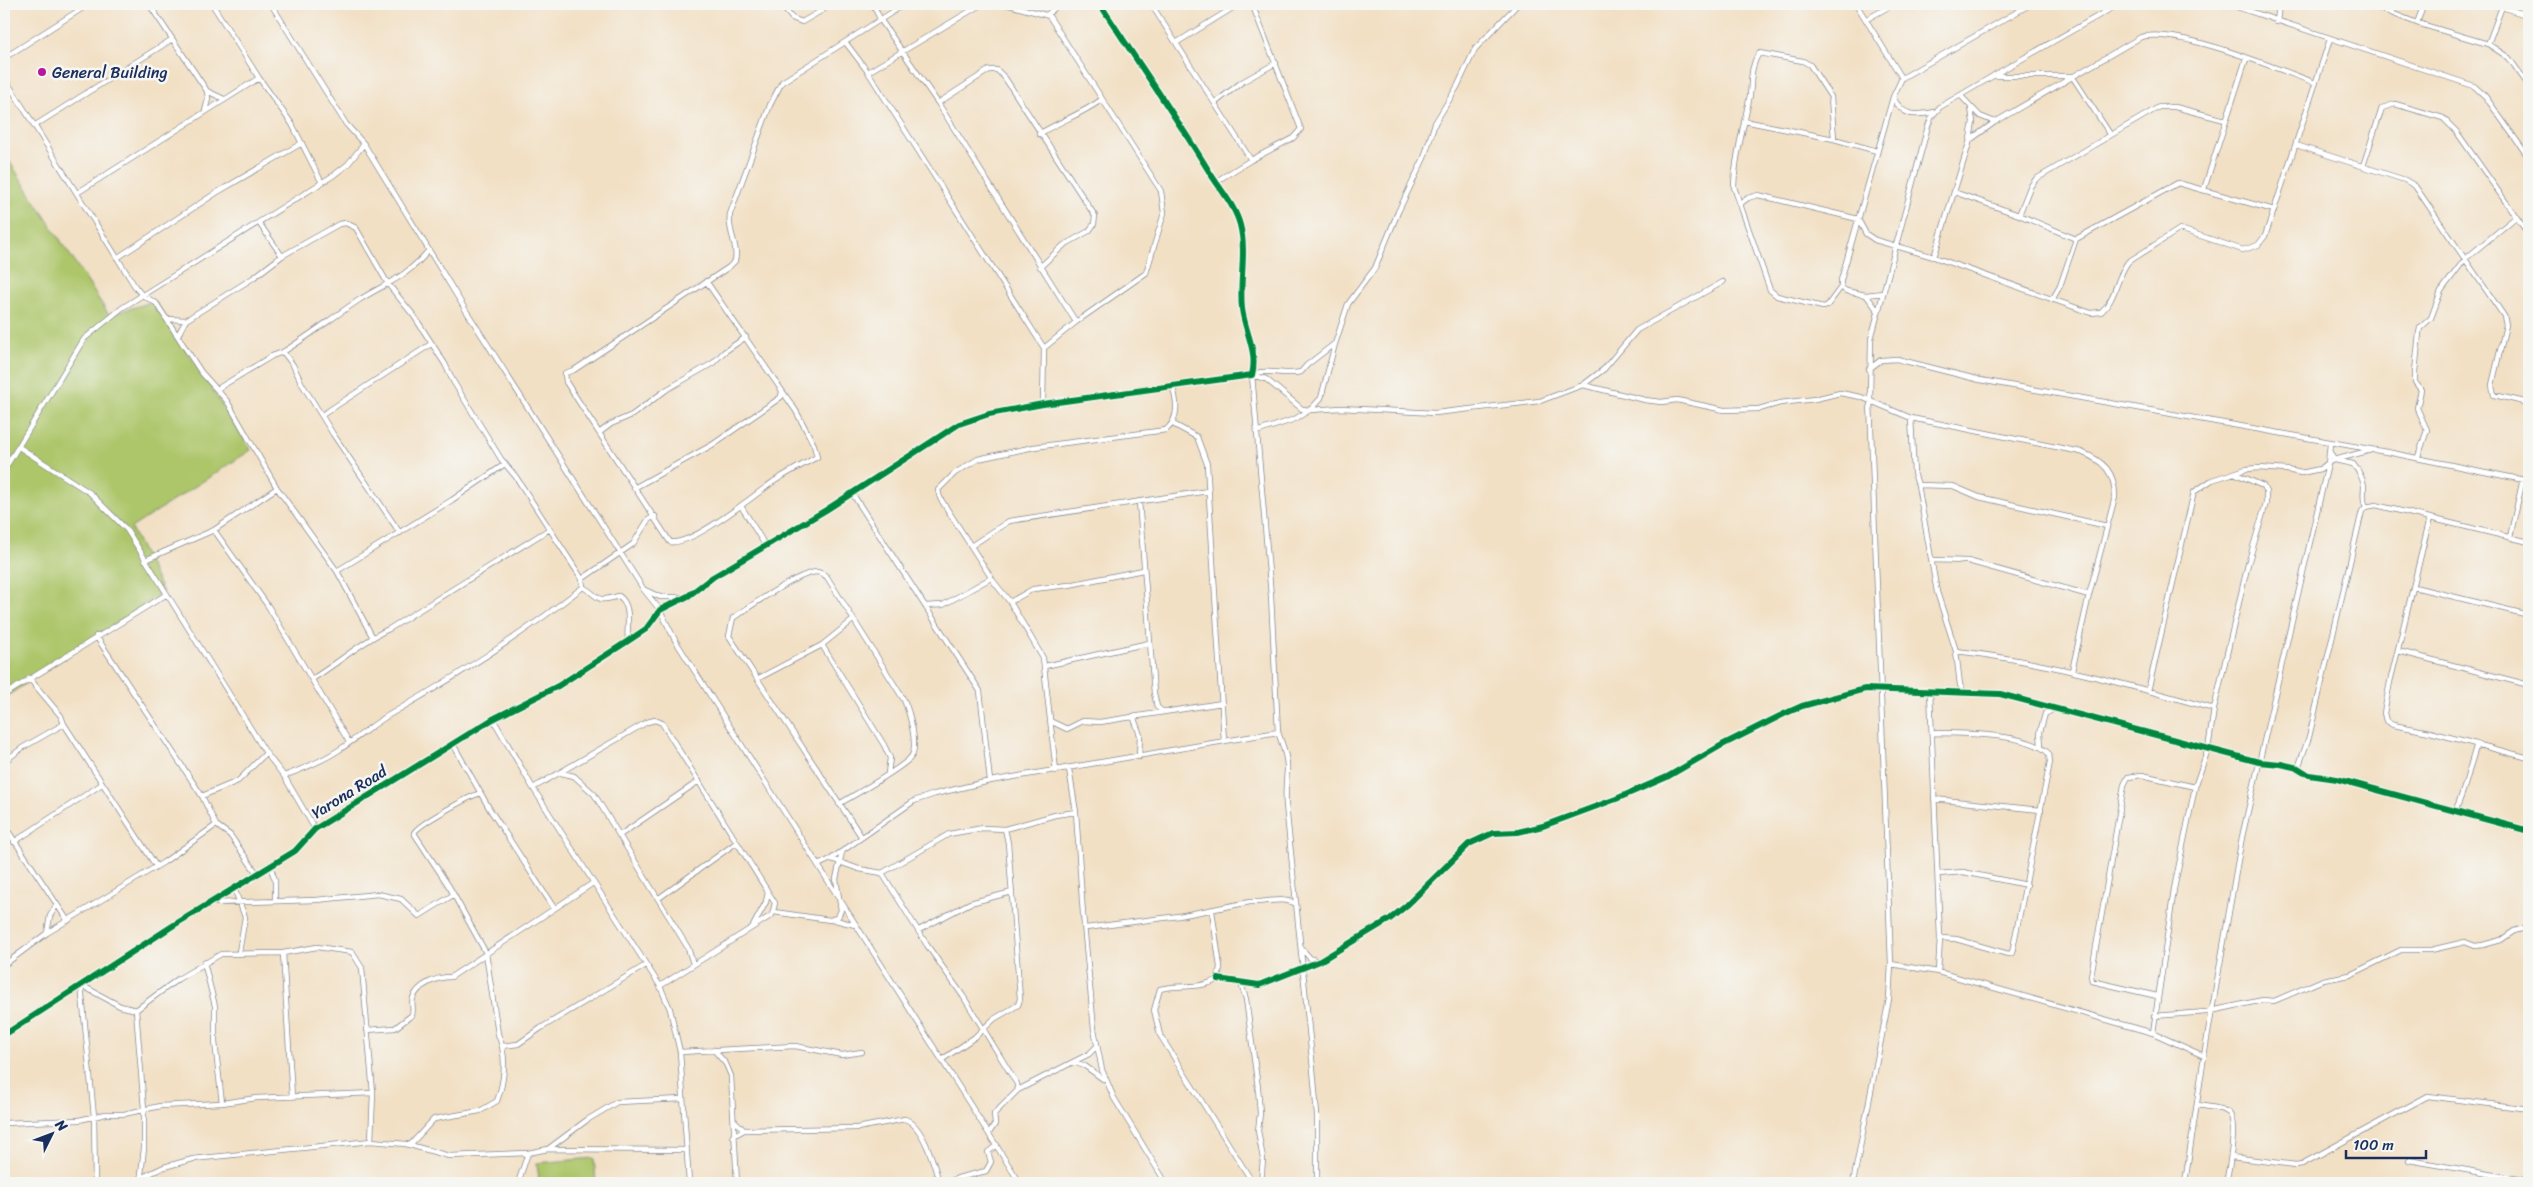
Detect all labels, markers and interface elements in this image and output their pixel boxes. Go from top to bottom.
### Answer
place label: General Building [52,58,168,87]
marker: General Building [36,66,48,78]
street label: Yarona Road [305,756,394,827]
north arrow [28,1110,78,1160]
text: N [48,1113,74,1138]
scale bar [2346,1127,2426,1159]
text: 100 m [2353,1132,2394,1158]

